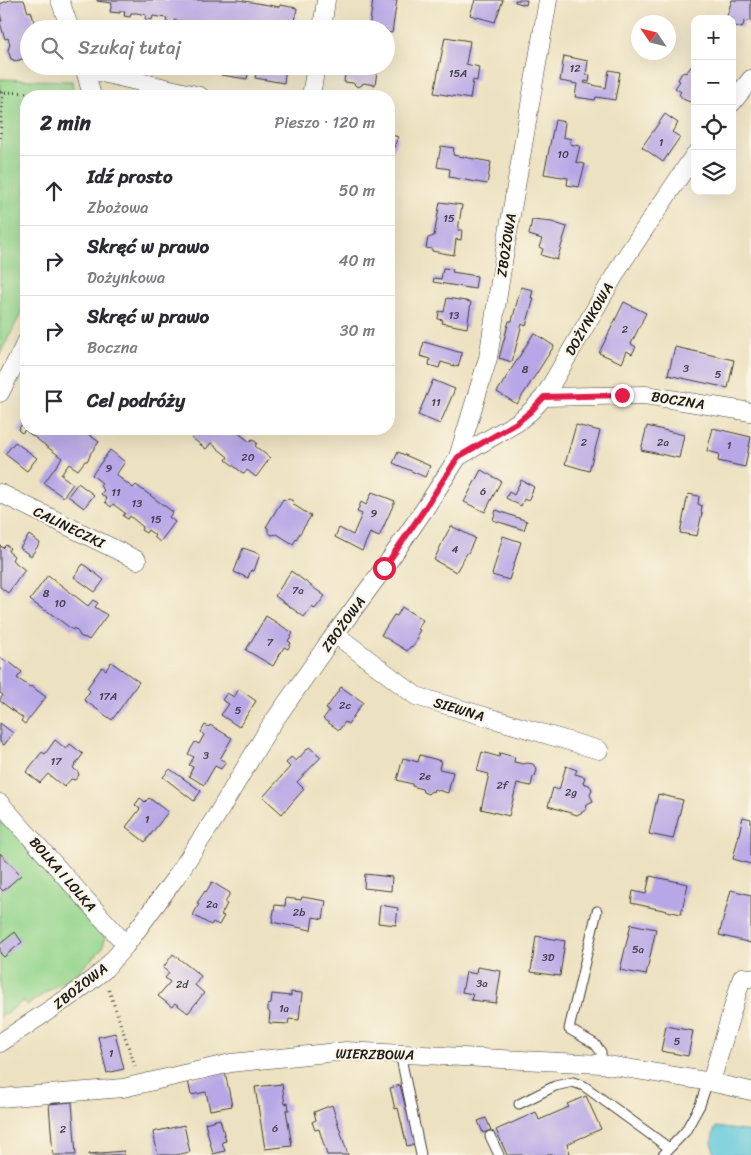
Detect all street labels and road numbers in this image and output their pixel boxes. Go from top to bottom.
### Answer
street label: ZBOŻOWA [489,211,524,279]
street label: DOŻYNKOWA [558,278,621,361]
street label: BOCZNA [650,384,706,417]
street label: CALINECZKI [29,499,110,556]
street label: ZBOŻOWA [314,591,372,658]
street label: SIEWNA [430,690,487,729]
street label: BOLKA I LOLKA [23,831,103,918]
street label: ZBOŻOWA [47,957,113,1016]
street label: WIERZBOWA [335,1041,415,1068]

